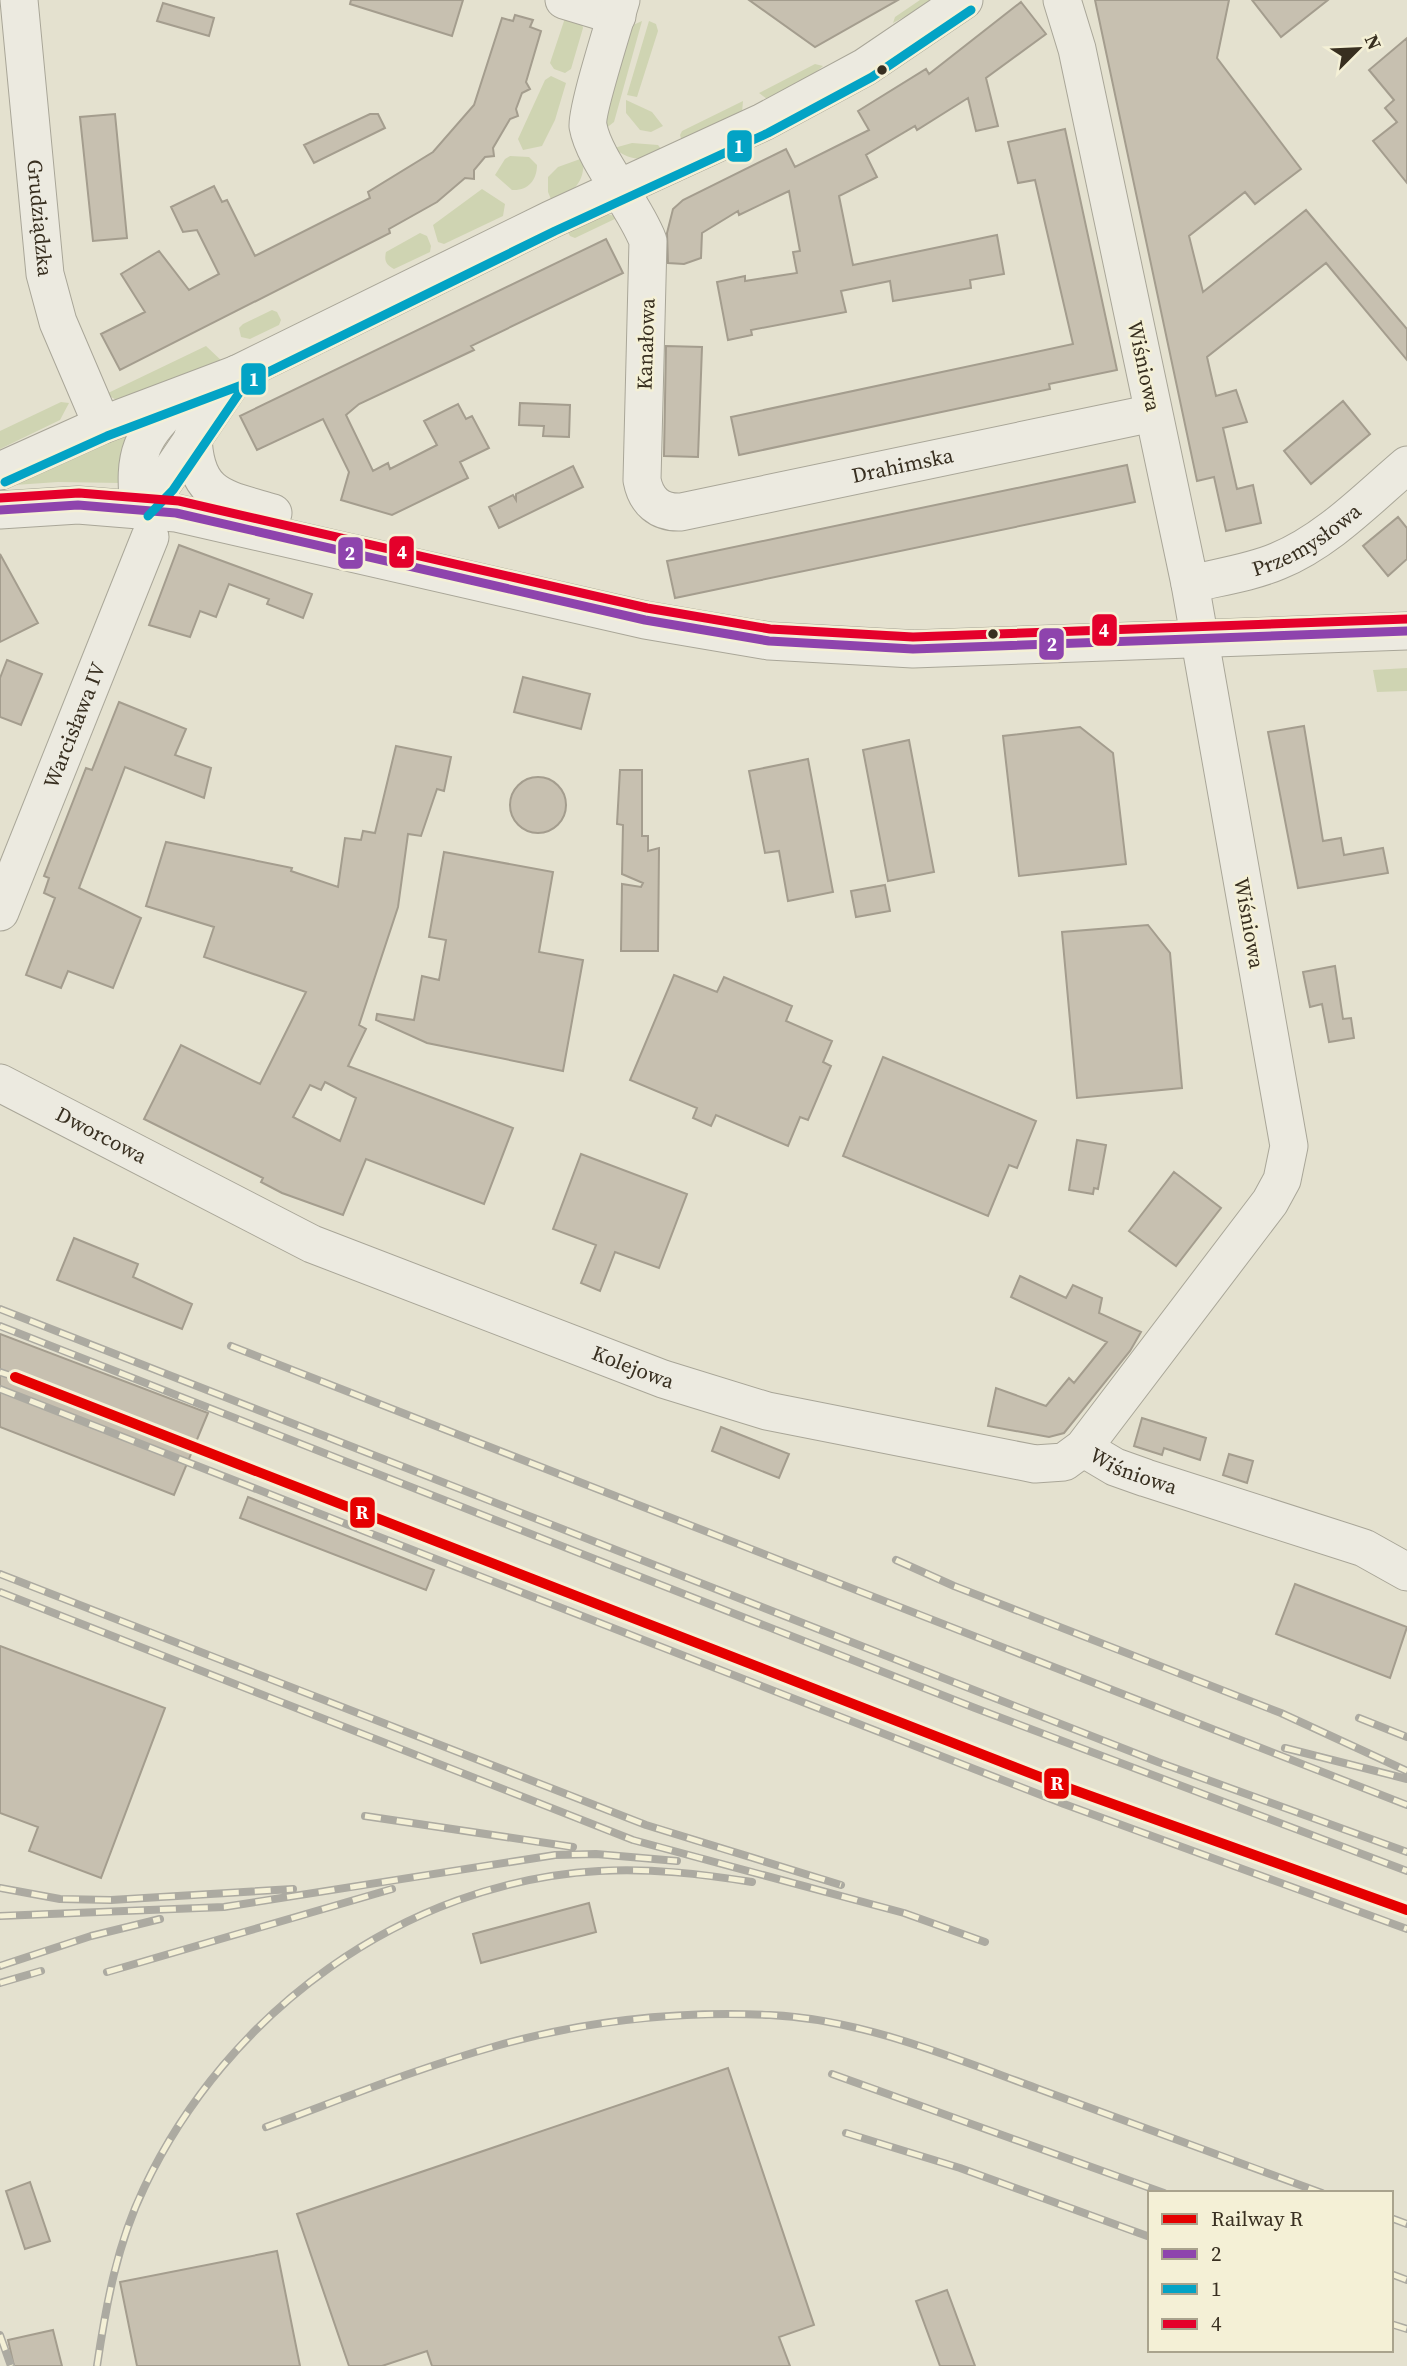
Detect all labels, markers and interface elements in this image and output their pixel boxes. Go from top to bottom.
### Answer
north arrow [1323,14,1393,84]
text: N [1359,30,1388,54]
unlabelled marker [875,63,889,77]
line badge: 1 [726,129,753,163]
text: 1 [734,133,744,159]
street label: Grudziądzka [20,158,60,278]
street label: Kanałowa [629,297,662,390]
street label: Wiśniowa [1121,318,1168,414]
line badge: 1 [240,362,267,396]
text: 1 [249,366,259,392]
street label: Drahimska [849,440,956,490]
street label: Przemysłowa [1248,496,1367,583]
line badge: 4 [388,535,415,569]
line badge: 2 [337,536,364,570]
text: 4 [397,539,407,565]
text: 2 [345,540,355,566]
line badge: 4 [1091,613,1118,647]
text: 4 [1099,617,1109,643]
unlabelled marker [986,627,1000,641]
line badge: 2 [1038,627,1065,661]
text: 2 [1047,631,1057,657]
street label: Warcisława IV [36,658,112,792]
street label: Wiśniowa [1227,875,1272,971]
street label: Dworcowa [51,1099,152,1171]
street label: Kolejowa [588,1338,678,1396]
street label: Wiśniowa [1084,1440,1181,1501]
line badge: R [349,1496,376,1529]
text: R [356,1499,369,1525]
line badge: R [1043,1767,1070,1800]
text: R [1051,1770,1064,1796]
legend [1148,2191,1393,2352]
text: Railway R [1211,2204,1303,2233]
text: 2 [1211,2239,1222,2268]
text: 1 [1211,2274,1222,2303]
text: 4 [1211,2309,1222,2338]

